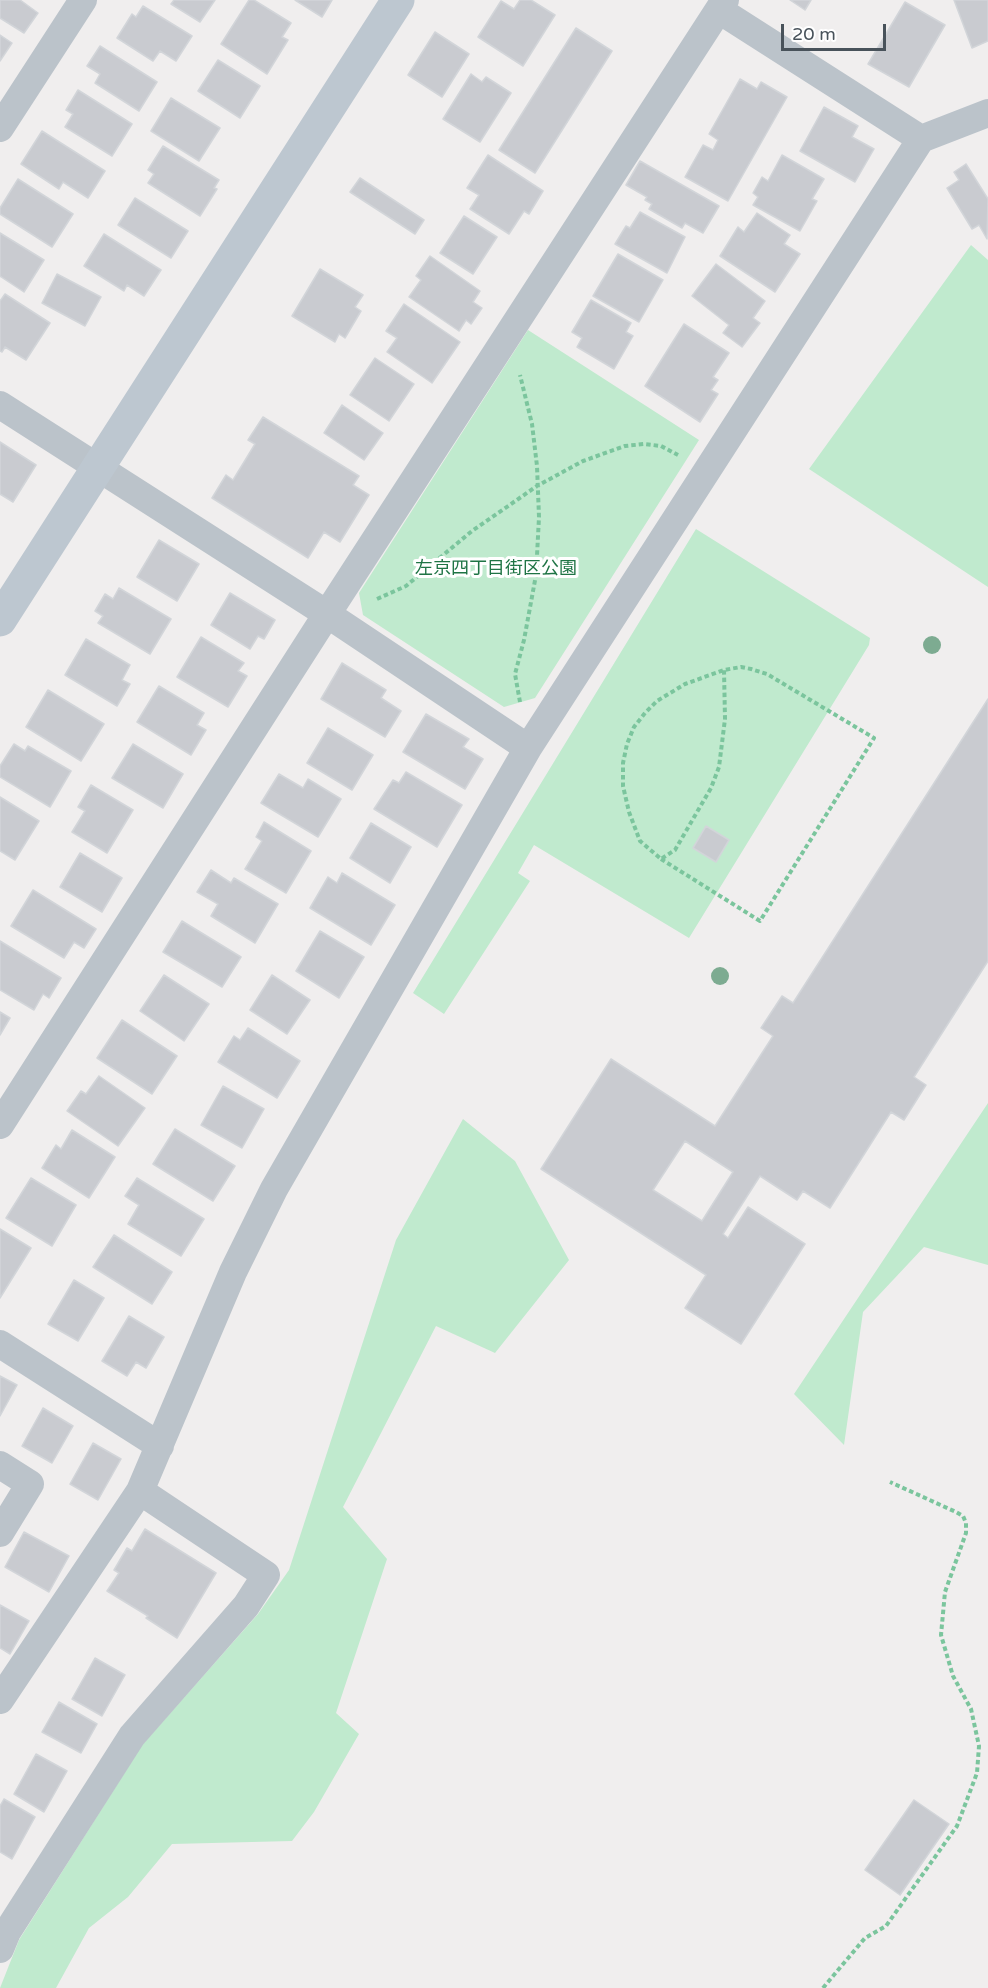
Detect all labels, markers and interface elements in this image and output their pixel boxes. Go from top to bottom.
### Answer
scale bar [784,12,889,50]
text: 20 m [792,23,836,45]
park label: 左京四丁目街区公園 [415,558,577,580]

